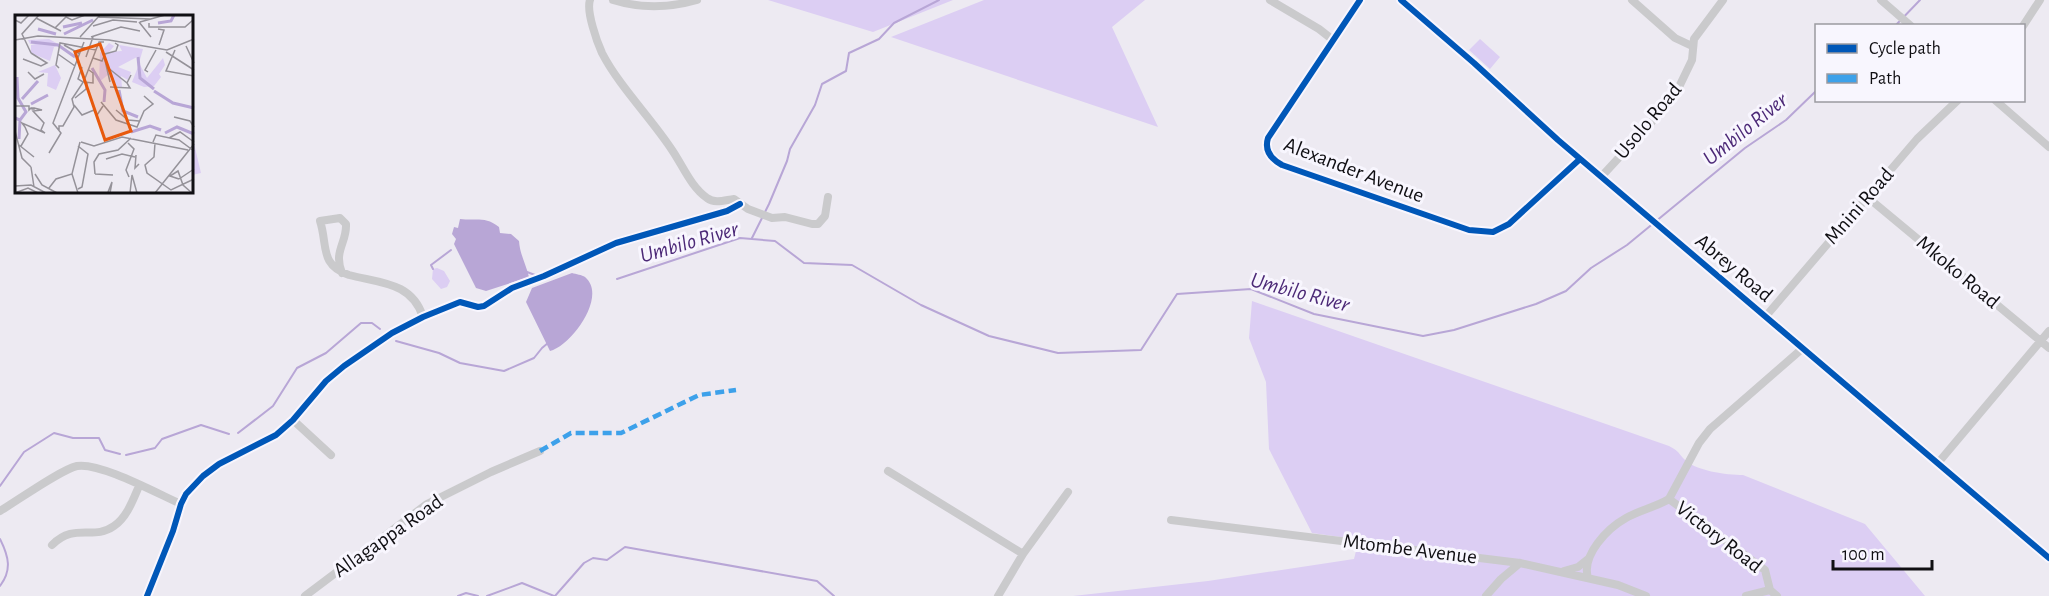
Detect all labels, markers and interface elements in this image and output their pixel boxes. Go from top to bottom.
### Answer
inset map [15,15,194,194]
legend [1815,24,2025,102]
text: Cycle path [1869,40,1941,58]
text: Path [1869,70,1901,88]
street label: Usolo Road [1610,79,1686,163]
water label: Umbilo River [1699,88,1792,169]
street label: Alexander Avenue [1281,134,1427,206]
street label: Mnini Road [1820,164,1898,248]
water label: Umbilo River [637,217,741,267]
street label: Abrey Road [1691,230,1777,306]
street label: Mkoko Road [1913,232,2003,313]
water label: Umbilo River [1248,268,1353,316]
street label: Allagappa Road [329,491,447,581]
street label: Victory Road [1672,497,1766,577]
street label: Mtombe Avenue [1342,530,1478,568]
scale bar [1833,533,1932,571]
text: 100 m [1842,546,1885,564]

